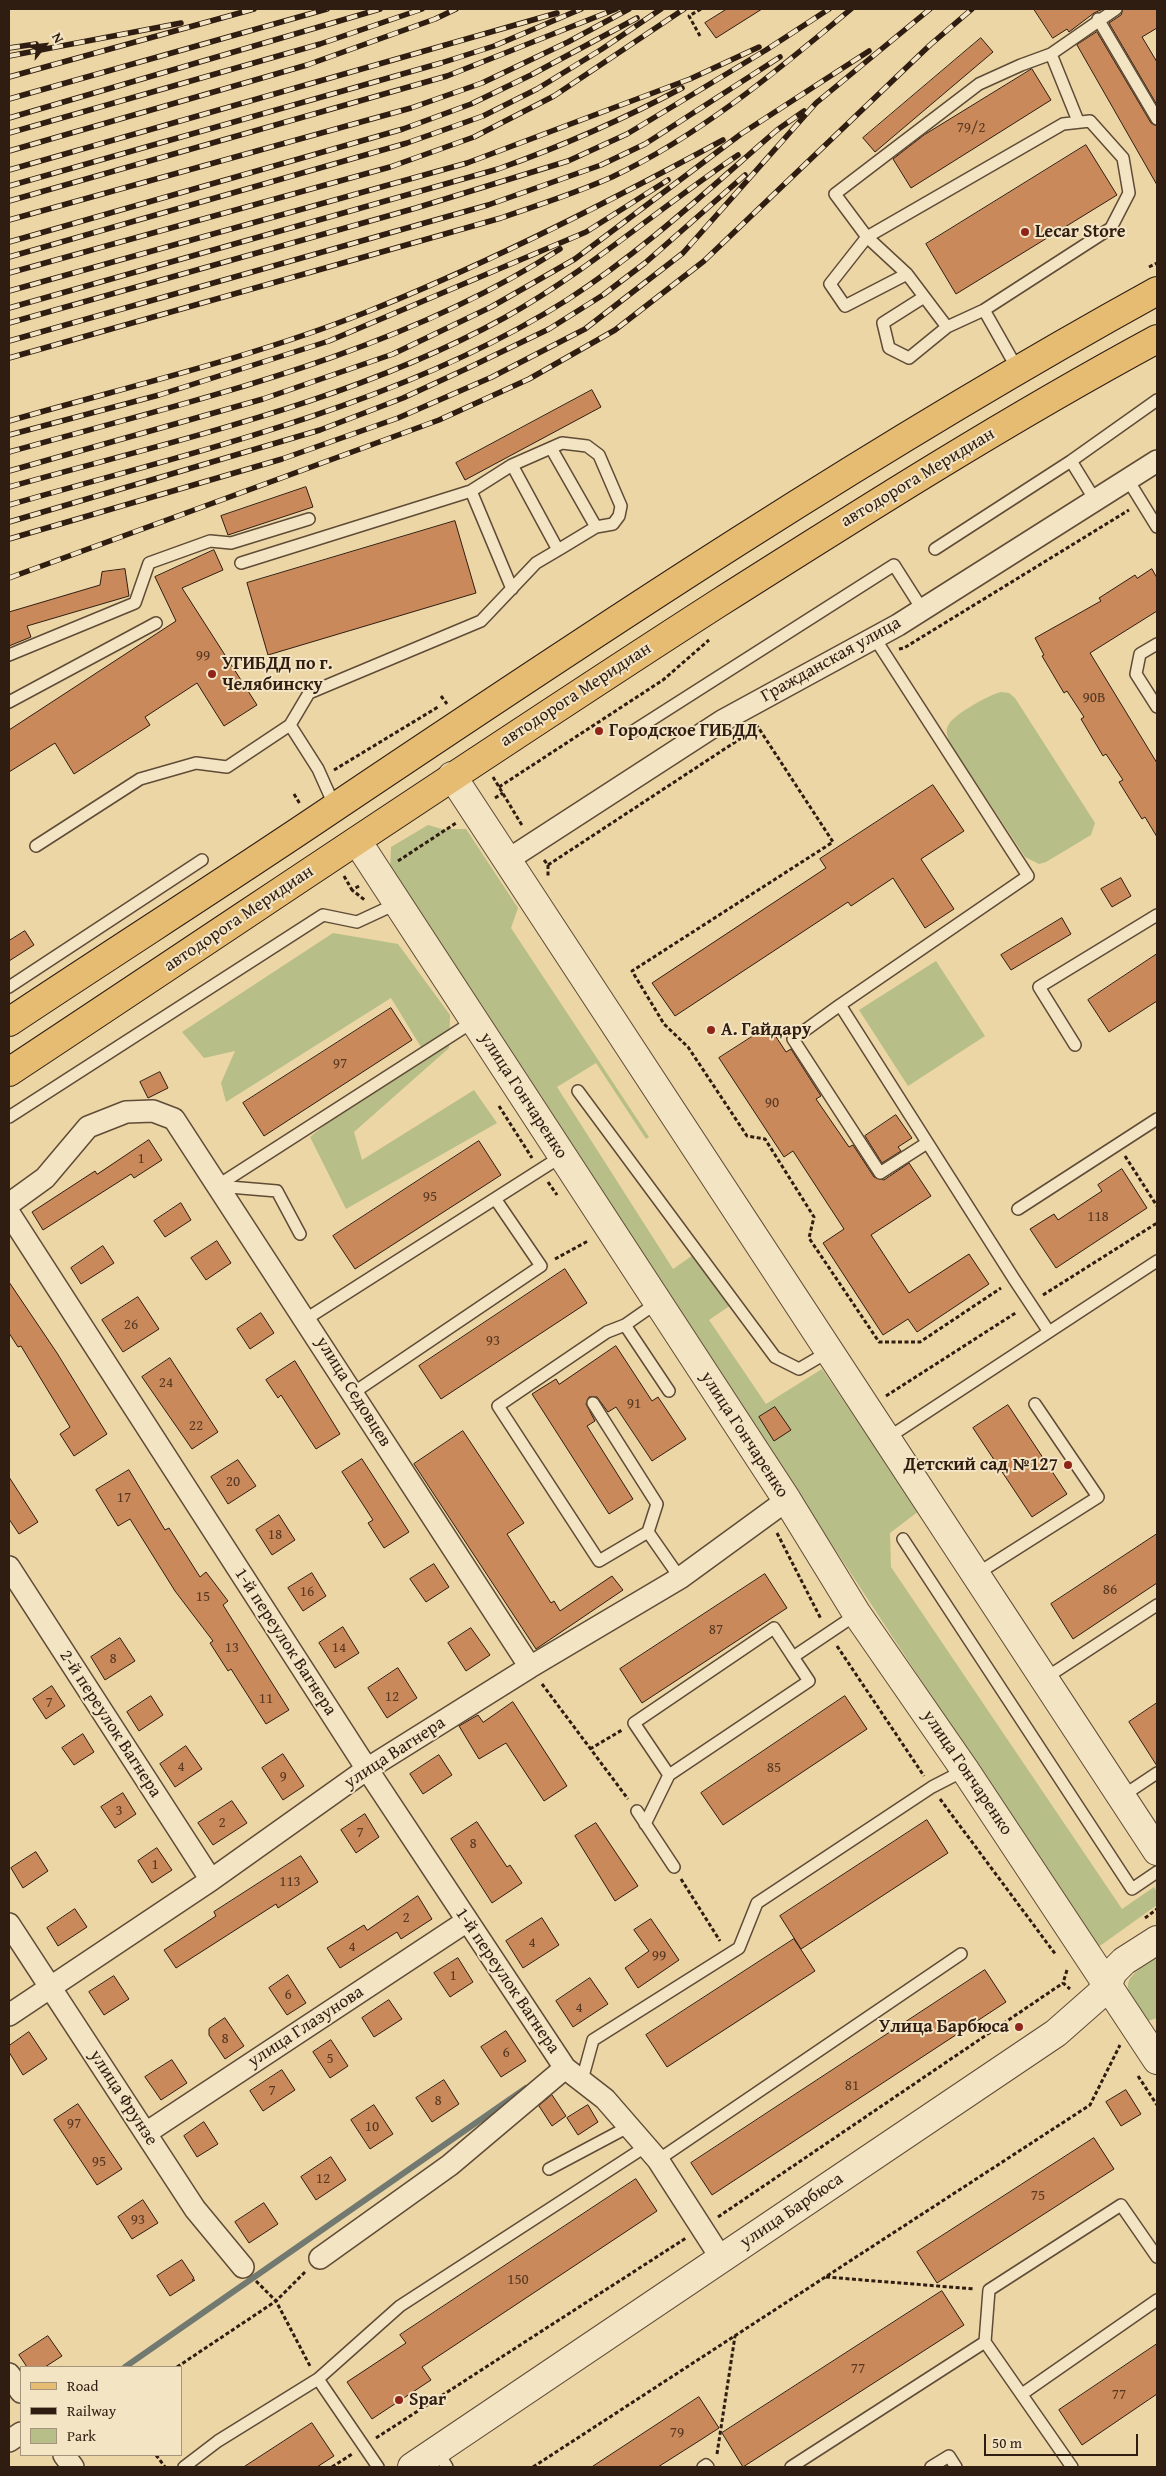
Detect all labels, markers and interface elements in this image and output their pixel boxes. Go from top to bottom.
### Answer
north arrow [20,20,70,70]
text: N [47,29,69,47]
house number: 79/2 [957,119,985,137]
place label: Lecar Store [1035,221,1126,243]
marker: Lecar Store [1019,226,1031,238]
street label: автодорога Меридиан [837,423,999,533]
street label: Гражданская улица [757,613,905,707]
street label: автодорога Меридиан [496,638,656,752]
house number: 99 [196,647,210,665]
place label: УГИБДД по г. Челябинску [222,653,333,696]
marker: УГИБДД по г. Челябинску [206,668,218,680]
house number: 90В [1083,689,1105,707]
place label: Городское ГИБДД [609,720,758,742]
marker: Городское ГИБДД [593,725,605,737]
street label: автодорога Меридиан [160,861,318,977]
place label: А. Гайдару [721,1019,811,1041]
marker: А. Гайдару [705,1024,717,1036]
street label: улица Гончаренко [474,1029,572,1163]
house number: 97 [333,1055,347,1073]
house number: 90 [765,1094,779,1112]
house number: 1 [137,1150,145,1168]
house number: 95 [423,1188,437,1206]
house number: 118 [1087,1208,1109,1226]
house number: 26 [124,1316,138,1334]
house number: 93 [486,1332,500,1350]
street label: улица Седовцев [310,1333,396,1451]
street label: улица Гончаренко [695,1368,793,1502]
house number: 24 [159,1374,173,1392]
house number: 91 [627,1395,641,1413]
house number: 22 [189,1417,203,1435]
place label: Детский сад №127 [904,1454,1058,1476]
marker: Детский сад №127 [1062,1459,1074,1471]
house number: 20 [226,1473,240,1491]
house number: 17 [117,1489,131,1507]
house number: 18 [268,1526,282,1544]
street label: 1-й переулок Вагнера [229,1564,341,1720]
house number: 86 [1103,1581,1117,1599]
house number: 16 [300,1583,314,1601]
house number: 15 [196,1588,210,1606]
house number: 87 [709,1621,723,1639]
house number: 13 [225,1639,239,1657]
house number: 14 [332,1639,346,1657]
street label: 2-й переулок Вагнера [54,1646,166,1802]
house number: 8 [109,1650,117,1668]
house number: 12 [385,1688,399,1706]
house number: 11 [259,1690,273,1708]
house number: 7 [45,1694,53,1712]
street label: улица Гончаренко [917,1706,1017,1840]
street label: улица Вагнера [340,1712,450,1794]
house number: 4 [177,1758,185,1776]
house number: 85 [767,1759,781,1777]
house number: 9 [279,1768,287,1786]
house number: 3 [115,1802,123,1820]
house number: 2 [218,1814,226,1832]
house number: 7 [356,1824,364,1842]
house number: 8 [469,1835,477,1853]
house number: 1 [151,1856,159,1874]
house number: 113 [279,1873,301,1891]
street label: 1-й переулок Вагнера [450,1904,564,2058]
house number: 2 [402,1909,410,1927]
house number: 4 [528,1934,536,1952]
house number: 4 [348,1938,356,1956]
house number: 99 [652,1947,666,1965]
house number: 1 [449,1967,457,1985]
street label: улица Глазунова [244,1982,368,2072]
house number: 6 [284,1986,292,2004]
house number: 4 [575,1999,583,2017]
place label: Улица Барбюса [879,2016,1009,2038]
marker: Улица Барбюса [1013,2021,1025,2033]
house number: 8 [221,2030,229,2048]
house number: 6 [502,2044,510,2062]
street label: улица Фрунзе [84,2046,162,2150]
house number: 5 [326,2050,334,2068]
house number: 81 [845,2077,859,2095]
house number: 7 [268,2082,276,2100]
house number: 8 [434,2092,442,2110]
house number: 97 [67,2115,81,2133]
house number: 10 [365,2118,379,2136]
house number: 95 [92,2153,106,2171]
street label: улица Барбюса [736,2169,848,2253]
house number: 12 [316,2170,330,2188]
house number: 75 [1031,2187,1045,2205]
house number: 93 [131,2211,145,2229]
house number: 150 [507,2271,529,2289]
house number: 77 [851,2360,865,2378]
legend [20,2366,182,2456]
text: Road [67,2375,98,2396]
house number: 77 [1112,2386,1126,2404]
place label: Spar [409,2389,446,2411]
marker: Spar [393,2394,405,2406]
text: Railway [67,2400,116,2421]
house number: 79 [670,2424,684,2442]
scale bar [986,2424,1140,2456]
text: Park [67,2425,96,2446]
text: 50 m [992,2432,1022,2453]

